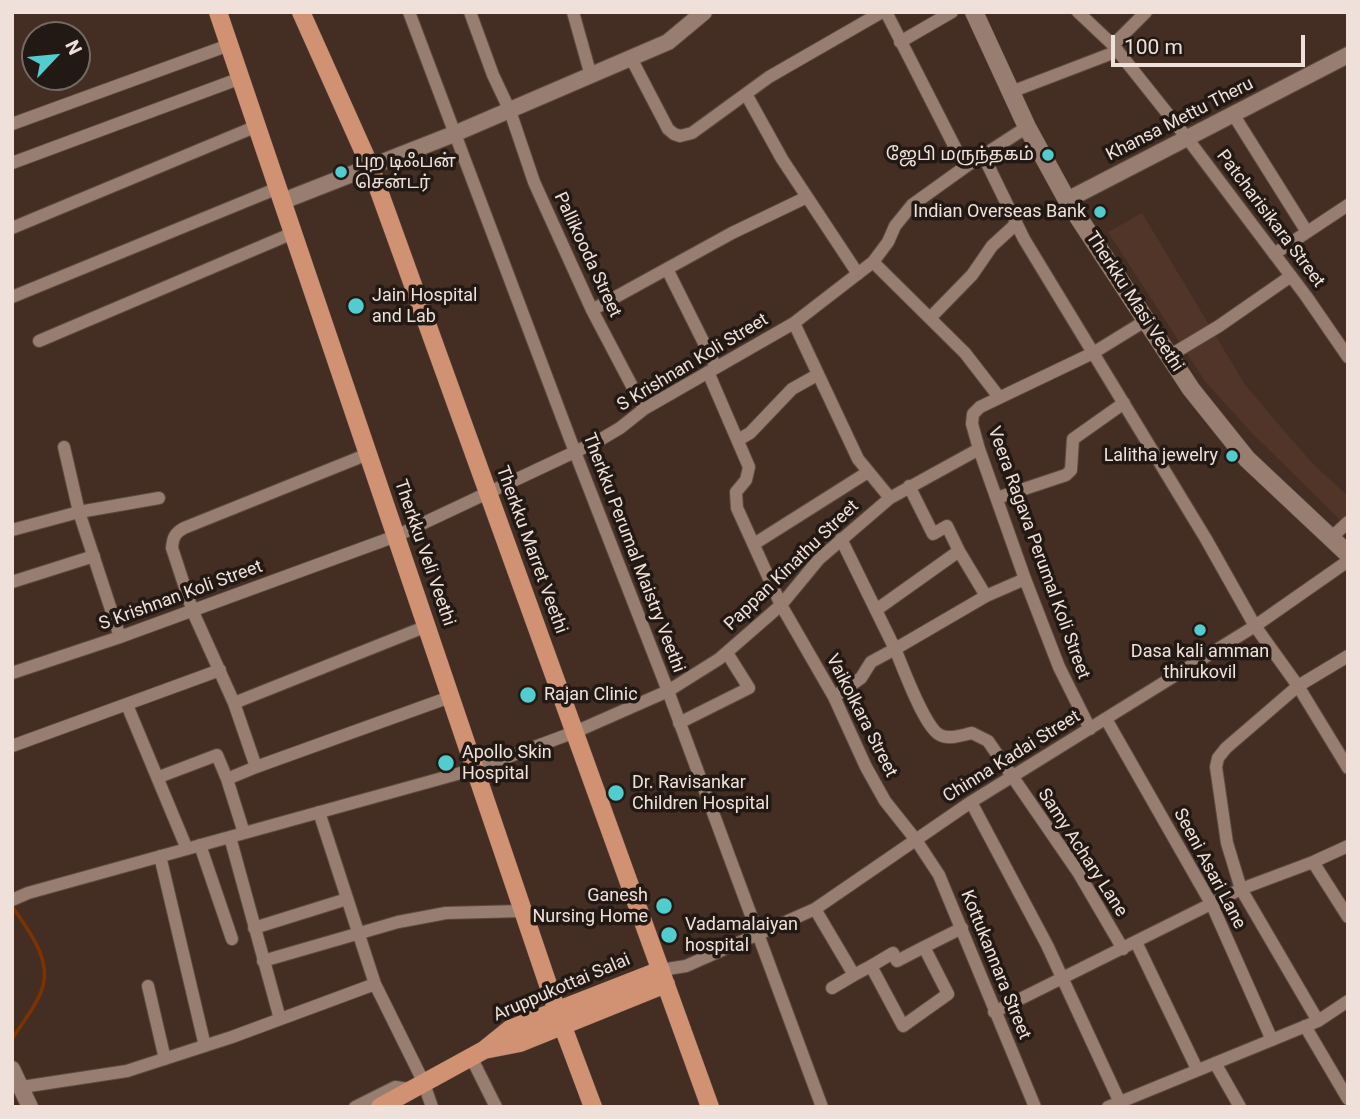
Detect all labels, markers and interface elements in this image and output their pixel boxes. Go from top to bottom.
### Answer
north arrow [21,21,91,91]
scale bar [1115,21,1309,65]
text: 100 m [1124,35,1183,59]
text: N [60,36,87,59]
street label: Khansa Mettu Theru [1103,74,1257,166]
place label: ஜேபி மருந்தகம் [886,144,1034,166]
street label: Patcharisikara Street [1211,146,1329,292]
marker: ஜேபி மருந்தகம் [1040,147,1056,163]
place label: புற டிஃபன் சென்டர் [355,151,456,194]
marker: புற டிஃபன் சென்டர் [333,164,349,180]
street label: Pallikooda Street [549,189,625,321]
place label: Indian Overseas Bank [913,201,1086,223]
marker: Indian Overseas Bank [1092,204,1108,220]
street label: Therkku Masi Veethi [1081,228,1187,376]
place label: Jain Hospital and Lab [372,285,477,328]
marker: Jain Hospital and Lab [346,296,366,316]
street label: S Krishnan Koli Street [614,309,772,417]
street label: Veera Ragava Perumal Koli Street [982,424,1094,682]
street label: Therkku Perumal Maistry Veethi [577,430,689,676]
place label: Lalitha jewelry [1104,445,1218,467]
marker: Lalitha jewelry [1224,448,1240,464]
street label: Therkku Marret Veethi [491,463,571,637]
street label: Therkku Veli Veethi [389,477,459,629]
street label: Pappan Kinathu Street [720,496,864,636]
street label: S Krishnan Koli Street [96,556,266,636]
marker: Dasa kali amman thirukovil [1192,622,1208,638]
place label: Dasa kali amman thirukovil [1131,641,1269,684]
street label: Vaikolkara Street [821,651,901,781]
place label: Rajan Clinic [544,684,638,706]
marker: Rajan Clinic [518,685,538,705]
street label: Chinna Kadai Street [939,706,1085,808]
place label: Apollo Skin Hospital [462,742,552,784]
marker: Apollo Skin Hospital [436,753,456,773]
place label: Dr. Ravisankar Children Hospital [632,772,769,814]
marker: Dr. Ravisankar Children Hospital [606,783,626,803]
street label: Samy Achary Lane [1033,785,1131,921]
street label: Seeni Asari Lane [1168,805,1250,933]
place label: Ganesh Nursing Home [533,885,648,928]
street label: Kottukannara Street [955,887,1035,1043]
marker: Ganesh Nursing Home [654,896,674,916]
place label: Vadamalaiyan hospital [685,914,798,956]
marker: Vadamalaiyan hospital [659,925,679,945]
street label: Aruppukottai Salai [490,949,634,1027]

